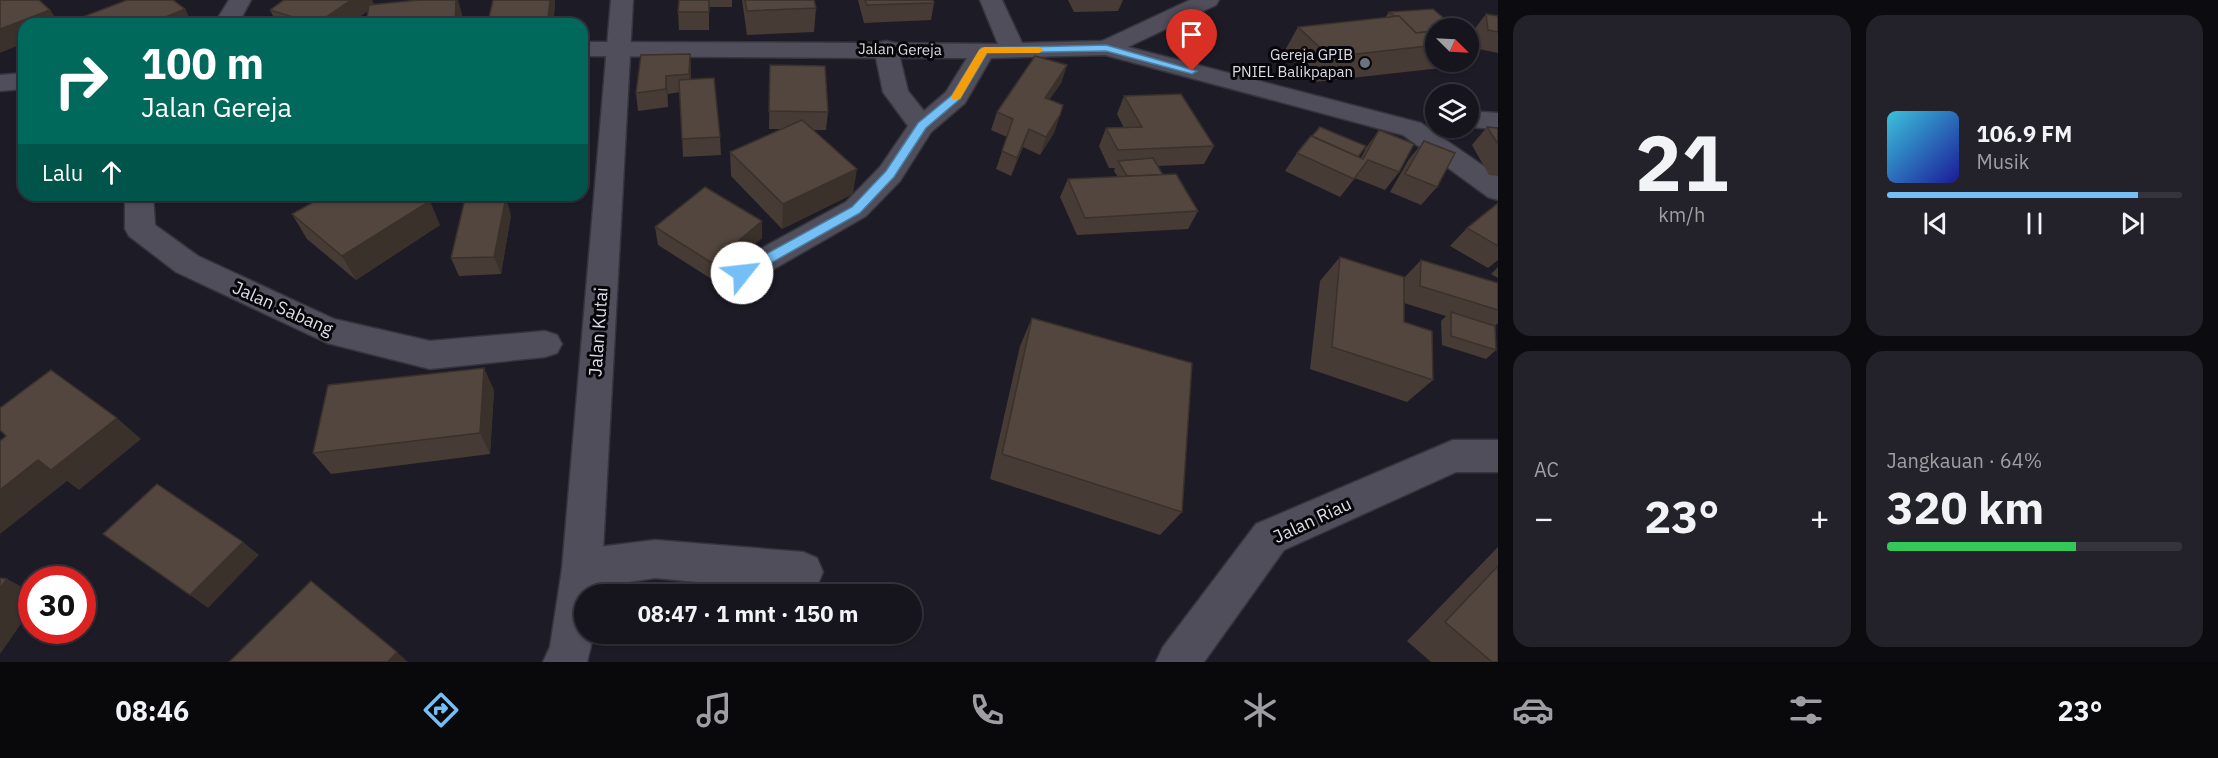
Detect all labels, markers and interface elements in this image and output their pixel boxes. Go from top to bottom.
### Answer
pin [1166,9,1217,71]
icon: arrive [1175,18,1208,51]
north arrow [1425,18,1479,72]
map controls [1425,18,1479,138]
text: 100 m [141,36,264,91]
street label: Jalan Gereja [858,39,942,59]
icon: right [42,42,120,120]
place label: Gereja GPIB PNIEL Balikpapan [1232,45,1353,81]
marker: Gereja GPIB PNIEL Balikpapan [1358,56,1372,70]
button: layers [1425,84,1479,138]
text: Jalan Gereja [141,89,292,124]
text: 21 [1635,111,1729,212]
text: 106.9 FM [1977,119,2072,148]
text: Musik [1977,148,2029,175]
icon: ahead [95,156,128,189]
text: Lalu [42,158,83,187]
text: km/h [1658,201,1705,228]
icon: previous [1919,207,1952,240]
icon: pause [2018,207,2051,240]
icon: next [2116,207,2149,240]
position arrow [710,241,774,305]
street label: Jalan Sabang [229,276,337,341]
street label: Jalan Kutai [583,286,613,378]
text: Jangkauan · 64% [1887,447,2042,474]
text: AC [1534,456,1559,483]
text: 320 km [1887,478,2044,536]
text: 23° [1644,487,1719,545]
street label: Jalan Riau [1269,492,1355,548]
text: − [1534,496,1554,539]
text: + [1810,496,1830,539]
speed limit sign: 30 [18,566,96,644]
text: 08:47 · 1 mnt · 150 m [638,599,858,628]
icon: directions [420,689,462,731]
icon: music [693,689,735,731]
icon: phone [966,689,1008,731]
icon: climate [1239,689,1281,731]
icon: car [1512,689,1554,731]
icon: filters [1785,689,1827,731]
text: 08:46 [115,693,189,728]
text: 23° [2057,693,2102,728]

